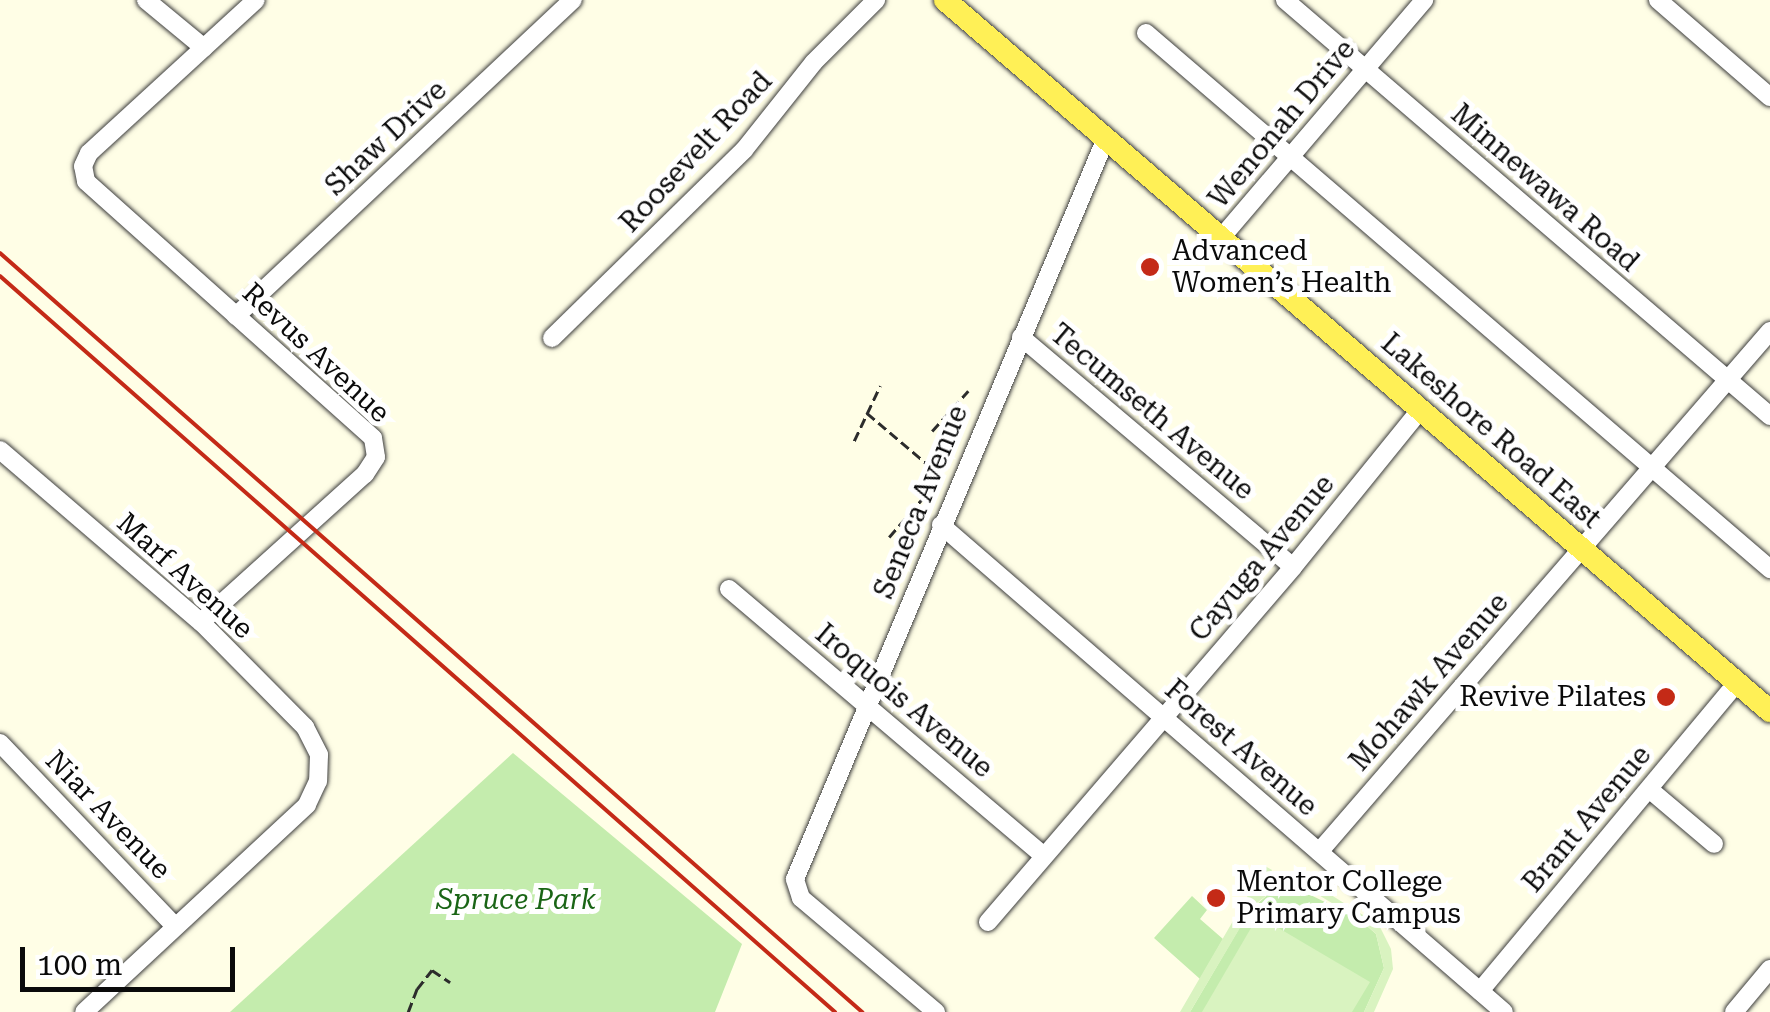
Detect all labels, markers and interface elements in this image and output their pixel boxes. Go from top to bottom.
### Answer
street label: Wenonah Drive [1202,33,1362,215]
street label: Roosevelt Road [613,65,779,239]
street label: Shaw Drive [318,73,454,203]
street label: Minnewawa Road [1444,97,1646,279]
place label: Advanced Women’s Health [1172,234,1391,300]
marker: Advanced Women’s Health [1137,254,1163,280]
street label: Revus Avenue [235,276,397,430]
street label: Tecumseth Avenue [1043,317,1261,507]
street label: Lakeshore Road East [1374,326,1608,536]
street label: Seneca Avenue [867,401,975,603]
street label: Cayuga Avenue [1183,468,1341,648]
street label: Marf Avenue [110,506,260,646]
street label: Mohawk Avenue [1343,586,1515,778]
street label: Iroquois Avenue [808,617,1000,785]
street label: Forest Avenue [1158,673,1324,823]
place label: Revive Pilates [1459,680,1646,714]
marker: Revive Pilates [1655,686,1677,708]
street label: Brant Avenue [1516,739,1658,899]
street label: Niar Avenue [38,744,178,886]
place label: Mentor College Primary Campus [1236,865,1461,931]
park label: Spruce Park [436,883,596,917]
marker: Mentor College Primary Campus [1205,887,1227,909]
scale bar [25,927,240,989]
text: 100 m [37,947,122,982]

